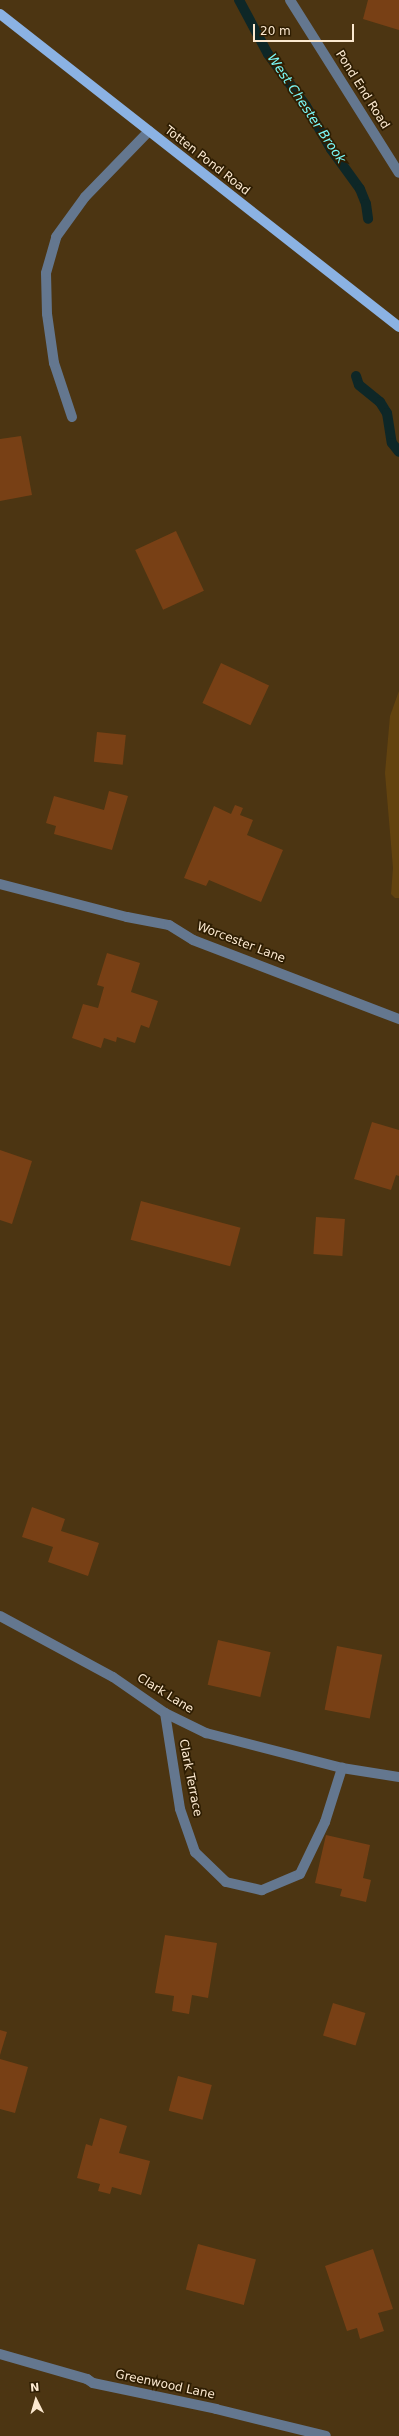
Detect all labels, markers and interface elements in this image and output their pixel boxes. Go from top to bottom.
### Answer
scale bar [255,16,356,42]
text: 20 m [260,24,291,38]
street label: Pond End Road [332,48,392,132]
water label: West Chester Brook [263,51,349,167]
street label: Totten Pond Road [162,123,252,199]
street label: Worcester Lane [195,920,287,966]
street label: Clark Lane [134,1671,196,1717]
street label: Clark Terrace [175,1738,205,1818]
street label: Greenwood Lane [114,2367,216,2403]
north arrow [16,2380,56,2420]
text: N [30,2381,40,2394]

